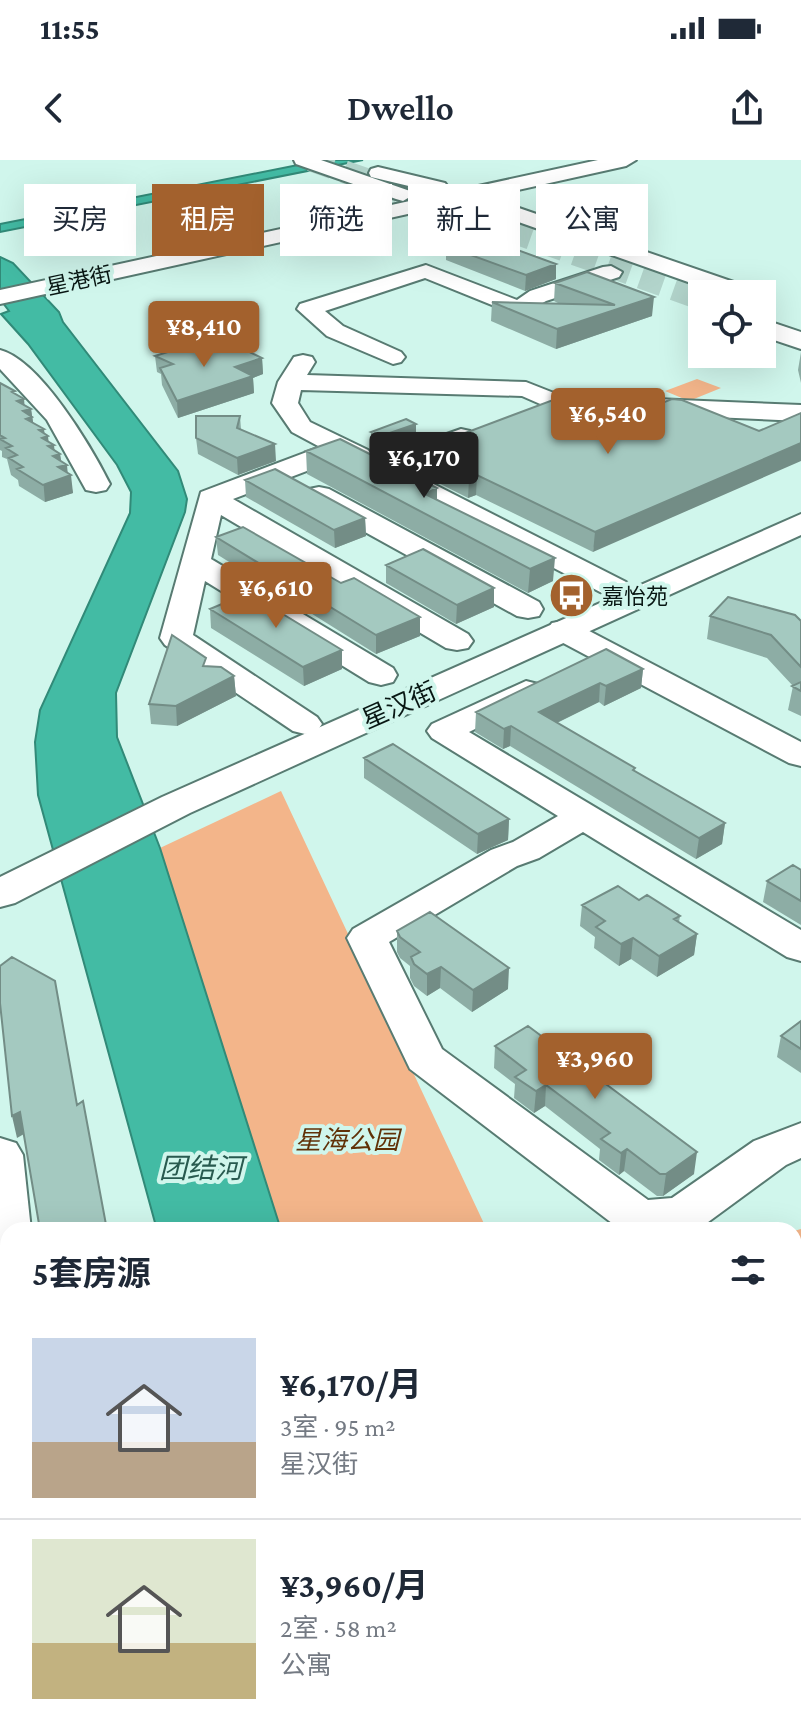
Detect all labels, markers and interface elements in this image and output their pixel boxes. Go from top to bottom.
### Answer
text: 11:55 [40,12,100,45]
icon: back [32,86,76,130]
icon: share [725,86,769,130]
text: Dwello [347,88,454,128]
chip: 买房 [24,184,136,256]
chip: 租房 [152,184,264,256]
chip: 筛选 [280,184,392,256]
chip: 新上 [408,184,520,256]
chip: 公寓 [536,184,648,256]
street label: 星港街 [44,261,114,300]
map controls [688,280,776,368]
button: locate [688,280,776,368]
pin: ¥8,410 [139,301,269,369]
text: ¥8,410 [166,312,242,341]
pin: ¥6,540 [543,388,673,456]
text: ¥6,540 [569,399,647,428]
pin: ¥6,170 [359,432,489,500]
text: ¥6,170 [387,443,461,472]
pin: ¥6,610 [211,562,341,630]
bus stop icon: 嘉怡苑 [547,572,595,620]
text: ¥6,610 [239,573,313,602]
place label: 嘉怡苑 [602,584,668,609]
street label: 星汉街 [358,676,441,735]
pin: ¥3,960 [530,1033,660,1101]
text: ¥3,960 [556,1044,634,1073]
park label: 星海公园 [295,1126,403,1155]
water label: 团结河 [159,1153,248,1184]
icon: filters [726,1248,770,1292]
text: 5套房源 [32,1255,151,1292]
text: ¥6,170/月 [280,1366,422,1403]
icon: home [96,1370,192,1466]
text: 3室 · 95 m² [280,1413,395,1442]
text: 星汉街 [280,1450,358,1479]
text: ¥3,960/月 [280,1567,428,1604]
icon: home [96,1571,192,1667]
text: 2室 · 58 m² [280,1614,397,1643]
text: 公寓 [280,1651,332,1680]

